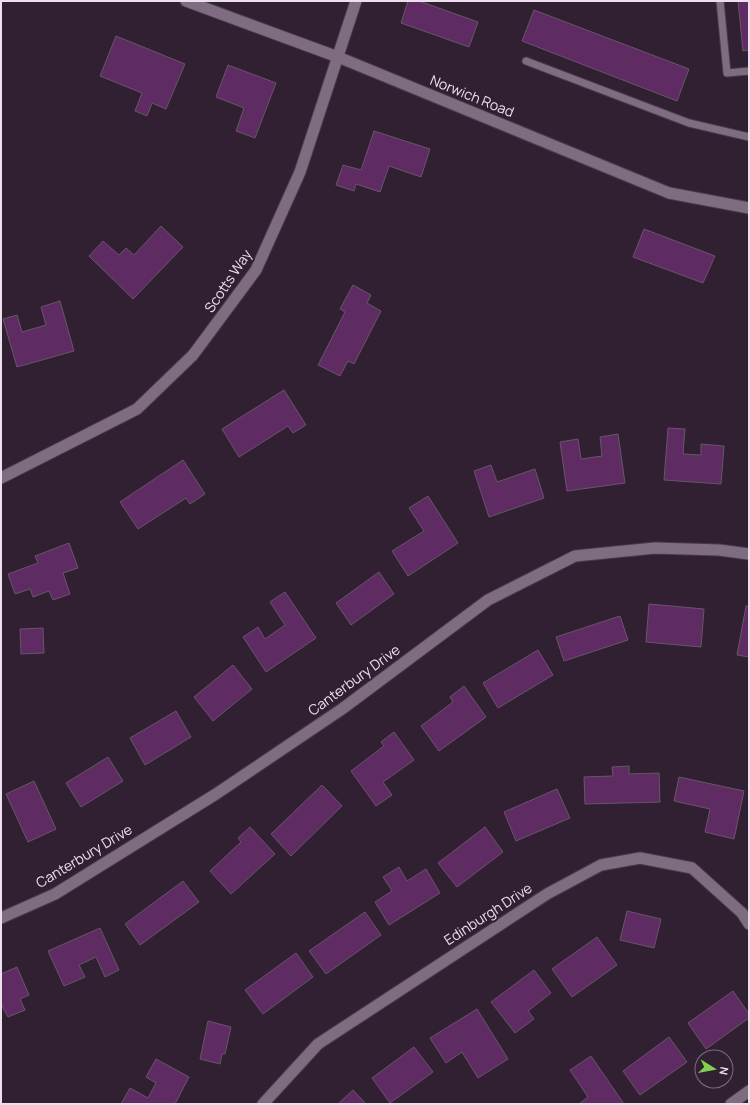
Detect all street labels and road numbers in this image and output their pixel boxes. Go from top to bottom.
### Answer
street label: Norwich Road [427,70,517,121]
street label: Scotts Way [200,245,256,316]
street label: Canterbury Drive [304,640,403,719]
street label: Canterbury Drive [32,819,135,892]
street label: Edinburgh Drive [440,878,535,949]

